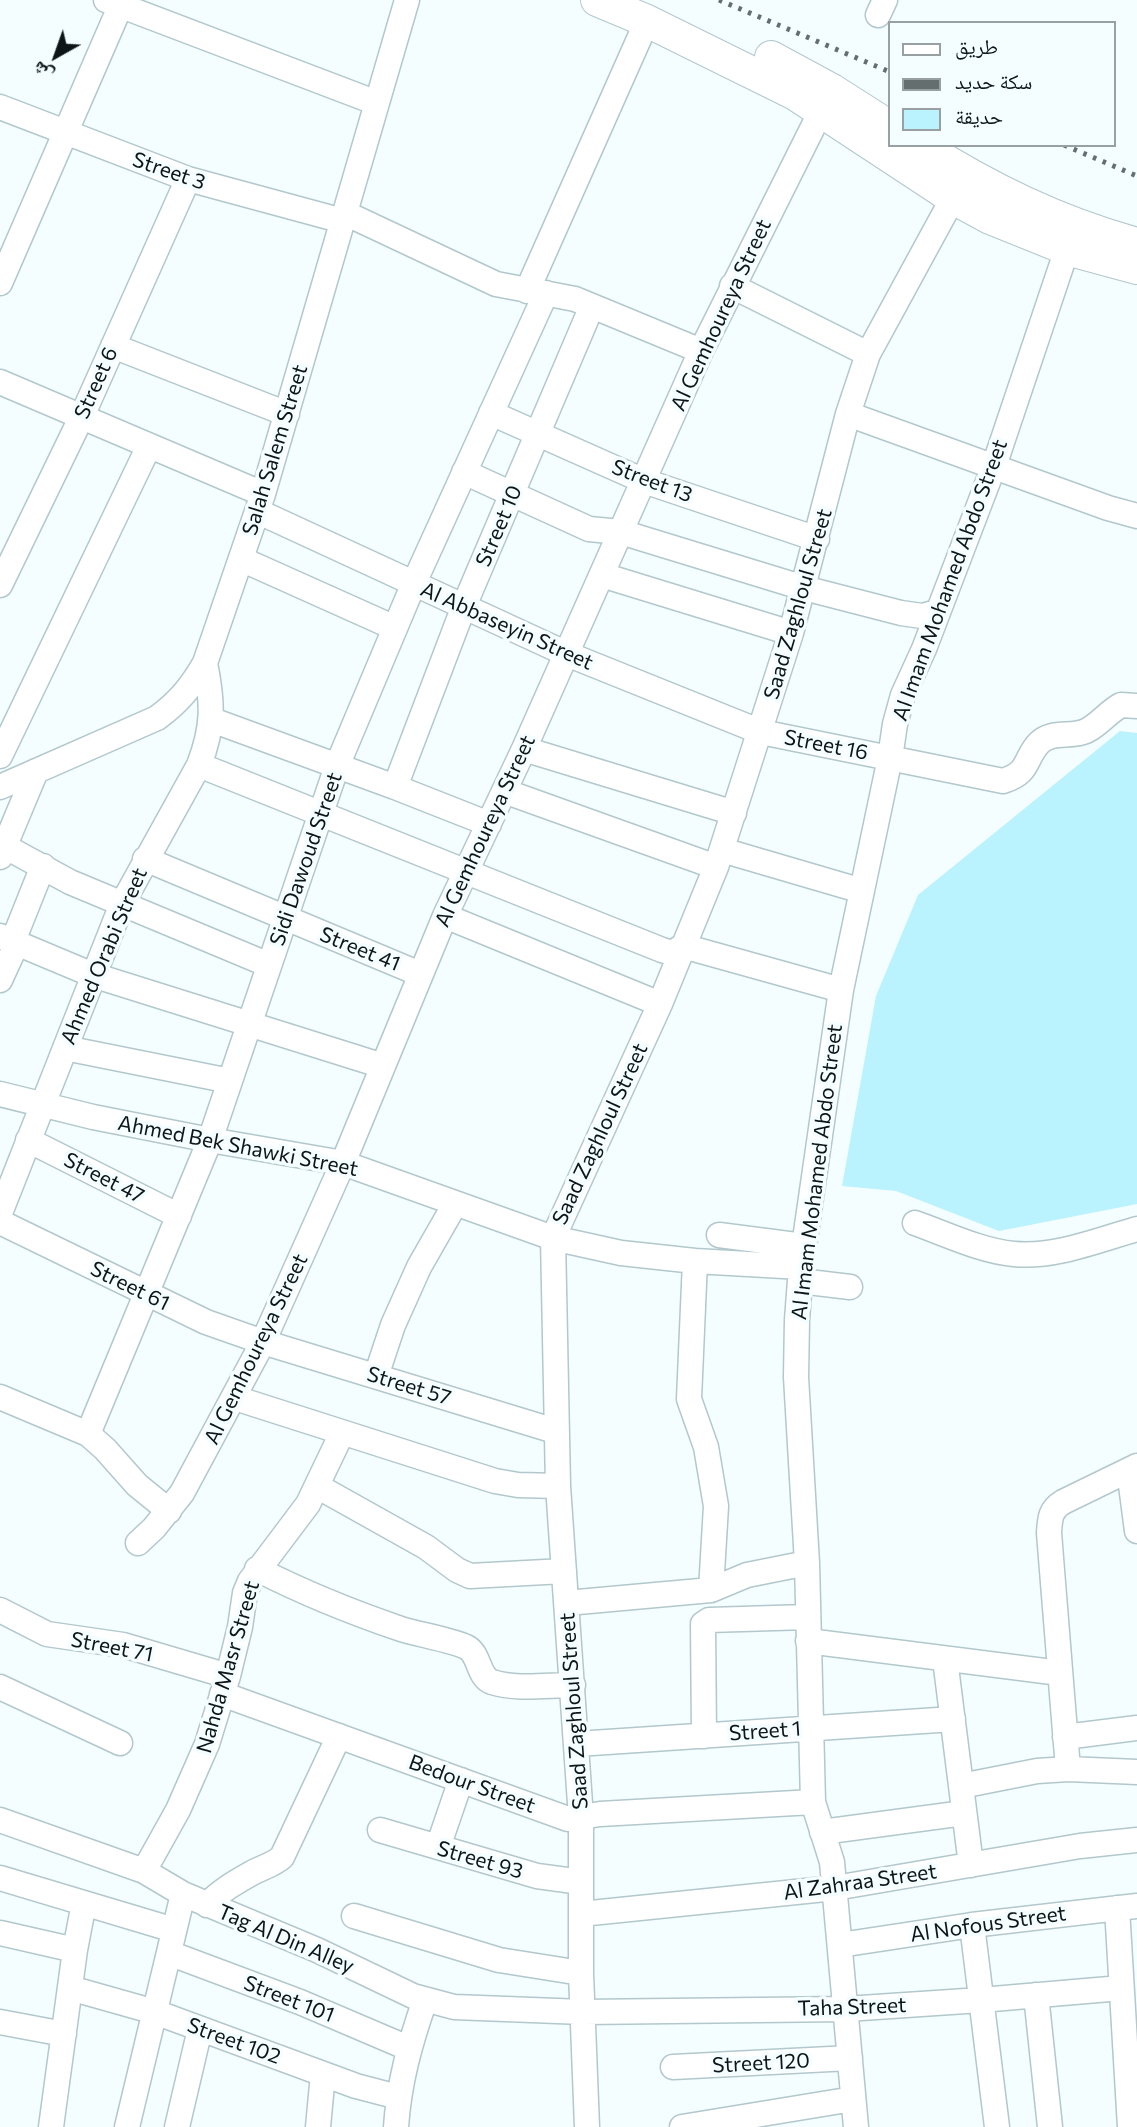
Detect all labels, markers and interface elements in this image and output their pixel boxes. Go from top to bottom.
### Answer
north arrow [21,21,91,91]
legend [888,21,1116,147]
text: طريق [955,33,998,58]
text: ش [27,57,57,88]
text: سكة حديد [955,68,1032,93]
text: حديقة [955,103,1003,128]
street label: Street 3 [129,147,209,195]
street label: Al Gemhoureya Street [665,215,777,415]
street label: Street 6 [69,343,123,423]
street label: Salah Salem Street [237,362,313,538]
street label: Al Imam Mohamed Abdo Street [887,436,1013,724]
street label: Street 13 [608,454,696,508]
street label: Street 10 [471,481,527,571]
street label: Saad Zaghloul Street [759,506,837,702]
street label: Al Abbaseyin Street [417,577,597,675]
street label: Street 16 [782,725,870,765]
street label: Al Gemhoureya Street [429,731,541,931]
street label: Sidi Dawoud Street [265,769,347,949]
street label: Ahmed Orabi Street [55,864,153,1048]
street label: Street 41 [316,922,404,976]
street label: Al Imam Mohamed Abdo Street [786,1023,848,1321]
street label: Saad Zaghloul Street [547,1039,653,1229]
street label: Ahmed Bek Shawki Street [116,1110,360,1182]
street label: Street 47 [60,1147,148,1209]
street label: Al Gemhoureya Street [199,1250,313,1448]
street label: Street 61 [86,1256,174,1316]
street label: Street 57 [364,1361,454,1411]
street label: Nahda Masr Street [191,1578,265,1756]
street label: Saad Zaghloul Street [555,1612,593,1810]
street label: Street 71 [69,1627,155,1667]
street label: Street 1 [728,1716,802,1746]
street label: Bedour Street [405,1749,539,1819]
street label: Street 93 [434,1836,526,1884]
street label: Al Zahraa Street [782,1859,938,1905]
street label: Tag Al Din Alley [214,1899,358,1979]
street label: Al Nofous Street [908,1901,1068,1947]
street label: Street 101 [240,1970,338,2028]
street label: Taha Street [797,1993,907,2021]
street label: Street 102 [184,2012,284,2070]
street label: Street 120 [712,2048,810,2078]

